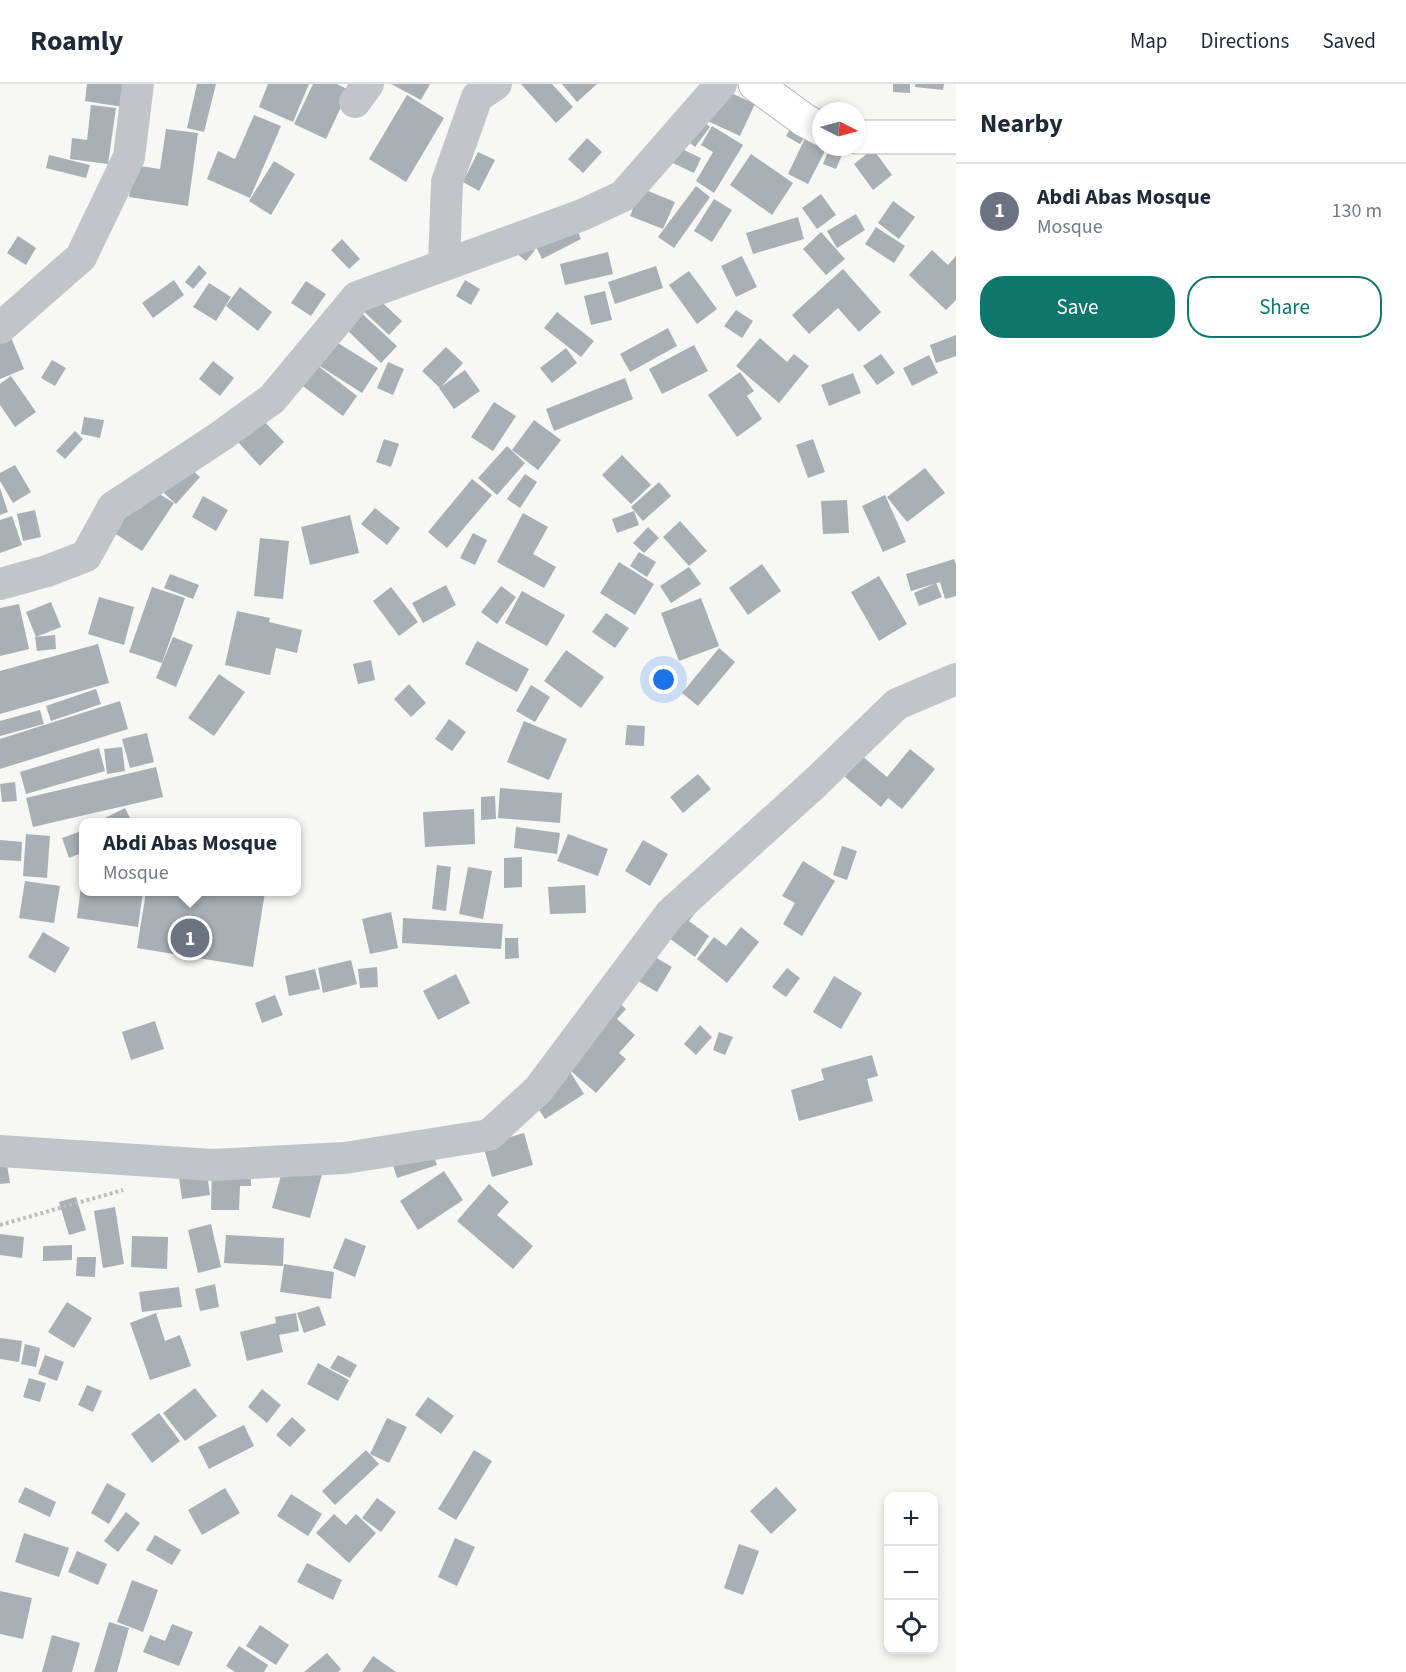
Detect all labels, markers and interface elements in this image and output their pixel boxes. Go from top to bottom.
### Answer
text: Roamly [30,21,123,61]
text: Map [1130,26,1168,56]
text: Directions [1201,26,1289,56]
text: Saved [1322,26,1376,56]
north arrow [812,102,866,156]
text: Nearby [980,105,1063,142]
text: Abdi Abas Mosque [1037,181,1211,213]
text: 1 [994,197,1005,225]
text: 130 m [1332,197,1382,225]
text: Mosque [1037,213,1103,241]
button: Save [980,276,1175,338]
button: Share [1187,276,1382,338]
your location [649,665,678,694]
popup [79,818,301,896]
text: Abdi Abas Mosque [103,827,277,859]
text: Mosque [103,859,169,887]
pin: 1 [170,916,210,960]
map controls [884,1492,938,1654]
button: + [884,1492,938,1546]
button: − [884,1546,938,1600]
button: locate [884,1600,938,1654]

